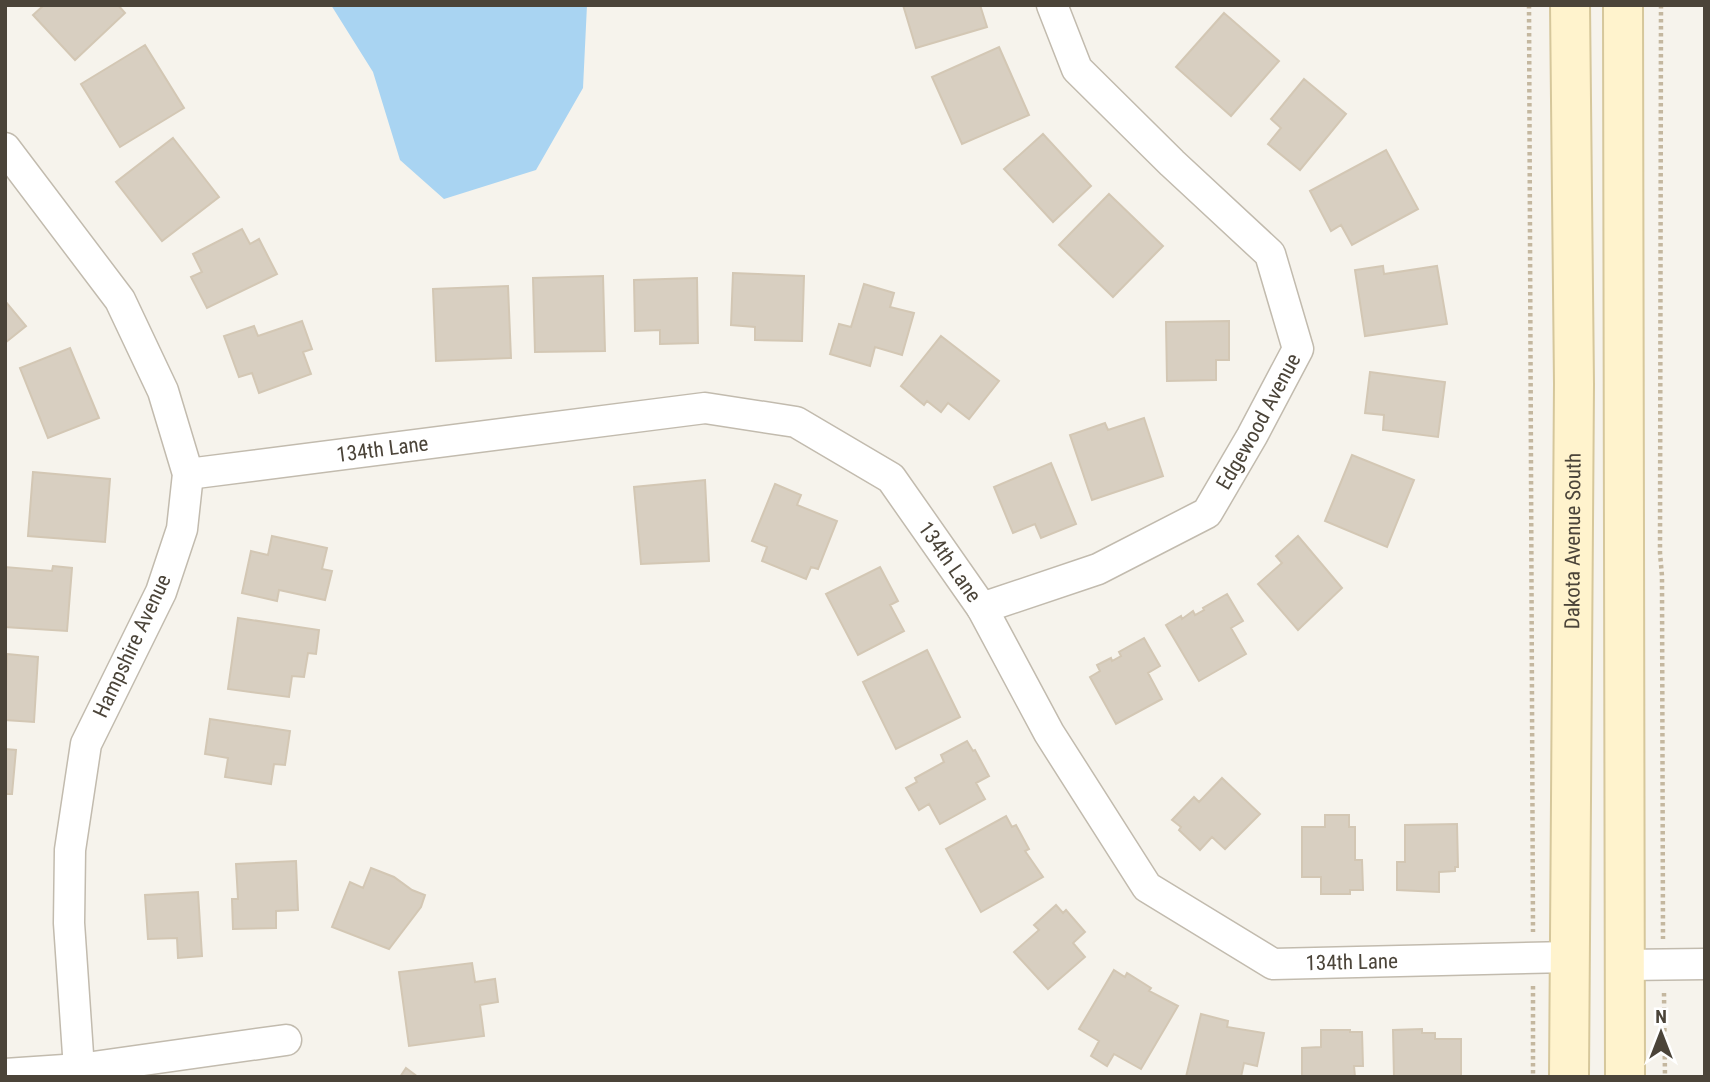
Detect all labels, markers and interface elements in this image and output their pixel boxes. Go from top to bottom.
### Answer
street label: Edgewood Avenue [1211,349,1305,494]
street label: 134th Lane [335,431,430,467]
street label: Dakota Avenue South [1560,453,1586,629]
street label: 134th Lane [913,517,986,607]
street label: Hampshire Avenue [88,571,176,721]
street label: 134th Lane [1305,949,1398,975]
north arrow [1626,998,1696,1068]
text: N [1655,1005,1667,1028]

